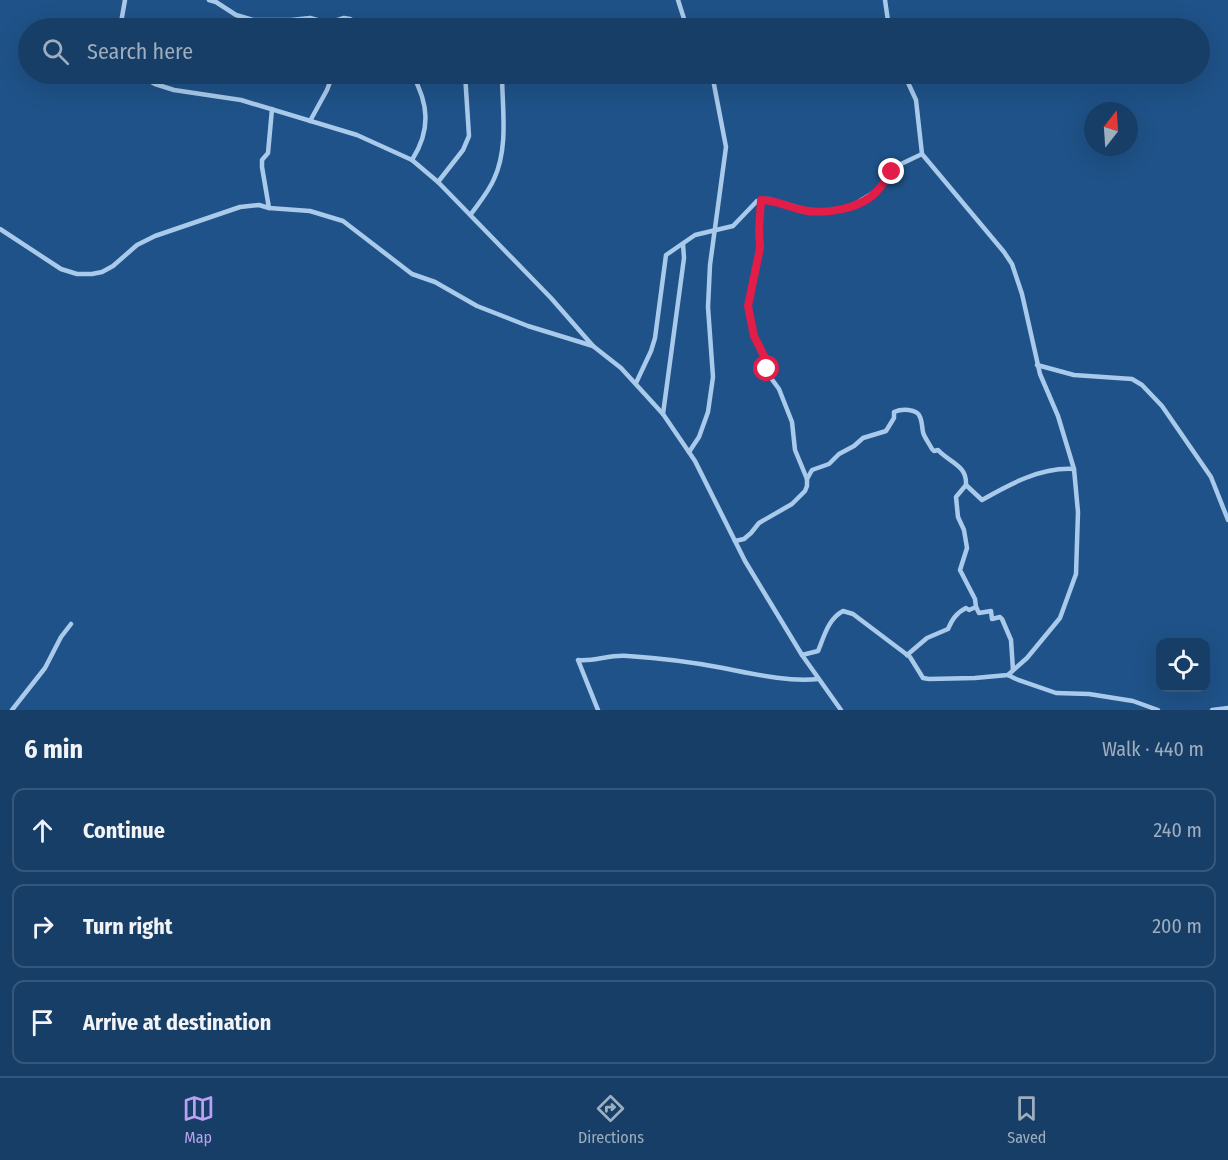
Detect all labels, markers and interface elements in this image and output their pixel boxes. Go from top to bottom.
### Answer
search box [18,18,1210,84]
icon: search [39,35,72,68]
text: Search here [87,38,193,65]
north arrow [1084,102,1138,156]
route end [878,158,904,184]
route start [753,355,779,381]
map controls [1156,638,1210,692]
button: locate [1156,638,1210,692]
text: 6 min [24,734,83,765]
text: Walk · 440 m [1102,737,1204,761]
icon: ahead [26,814,59,847]
text: Continue [83,817,165,844]
text: 240 m [1153,818,1202,842]
icon: right [26,910,59,943]
text: Turn right [83,913,172,940]
text: 200 m [1152,914,1202,938]
icon: arrive [26,1006,59,1039]
text: Arrive at destination [83,1009,271,1036]
tab: Map [182,1092,215,1147]
tab: Directions [578,1092,644,1147]
tab: Saved [1007,1092,1046,1147]

